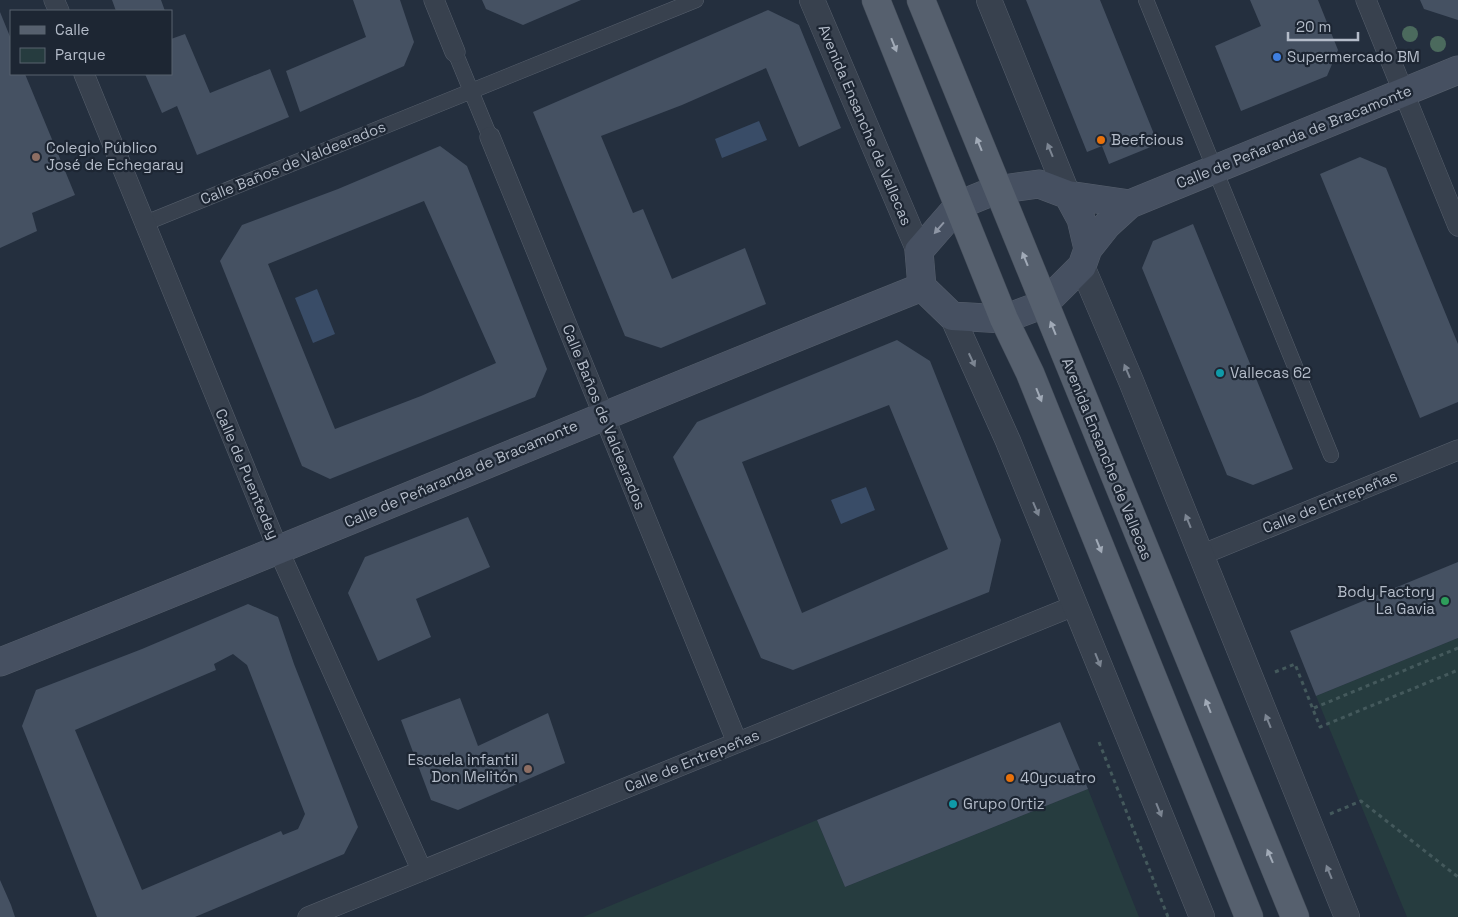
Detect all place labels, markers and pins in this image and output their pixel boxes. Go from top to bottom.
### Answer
place label: Supermercado BM [1287,47,1420,66]
marker: Supermercado BM [1271,51,1283,63]
place label: Beefcious [1111,130,1184,149]
marker: Beefcious [1095,134,1107,146]
place label: Colegio Público José de Echegaray [46,138,184,174]
marker: Colegio Público José de Echegaray [30,151,42,163]
place label: Vallecas 62 [1230,363,1311,382]
marker: Vallecas 62 [1214,367,1226,379]
place label: Body Factory La Gavia [1337,582,1435,618]
marker: Body Factory La Gavia [1439,595,1451,607]
place label: Escuela infantil Don Melitón [407,750,518,786]
marker: Escuela infantil Don Melitón [522,763,534,775]
place label: 40ycuatro [1020,768,1096,787]
marker: 40ycuatro [1004,772,1016,784]
place label: Grupo Ortiz [963,794,1045,813]
marker: Grupo Ortiz [947,798,959,810]

